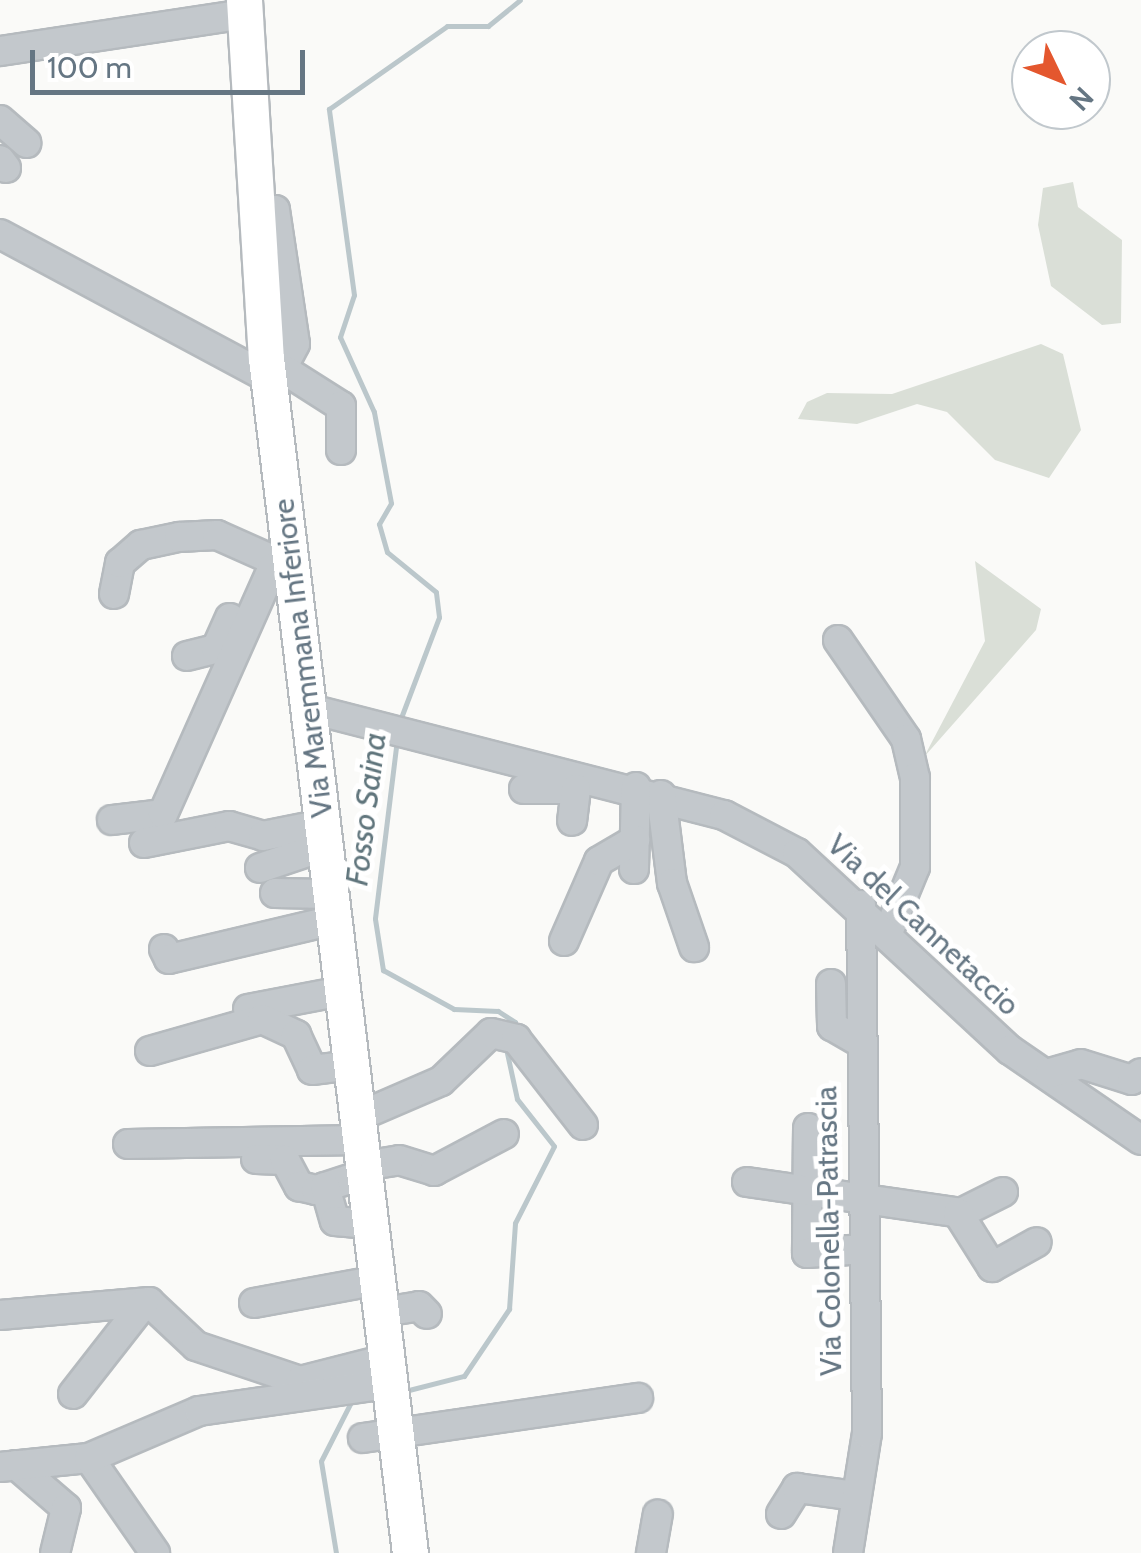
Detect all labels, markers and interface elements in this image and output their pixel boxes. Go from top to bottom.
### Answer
scale bar [35,30,310,92]
north arrow [1011,30,1111,130]
text: 100 m [47,49,132,86]
text: N [1062,80,1101,118]
street label: Via Maremmana Inferiore [266,497,340,819]
water label: Fosso Saina [338,730,394,888]
street label: Via del Cannetaccio [820,827,1026,1023]
street label: Via Colonella-Patrascia [808,1086,850,1376]

